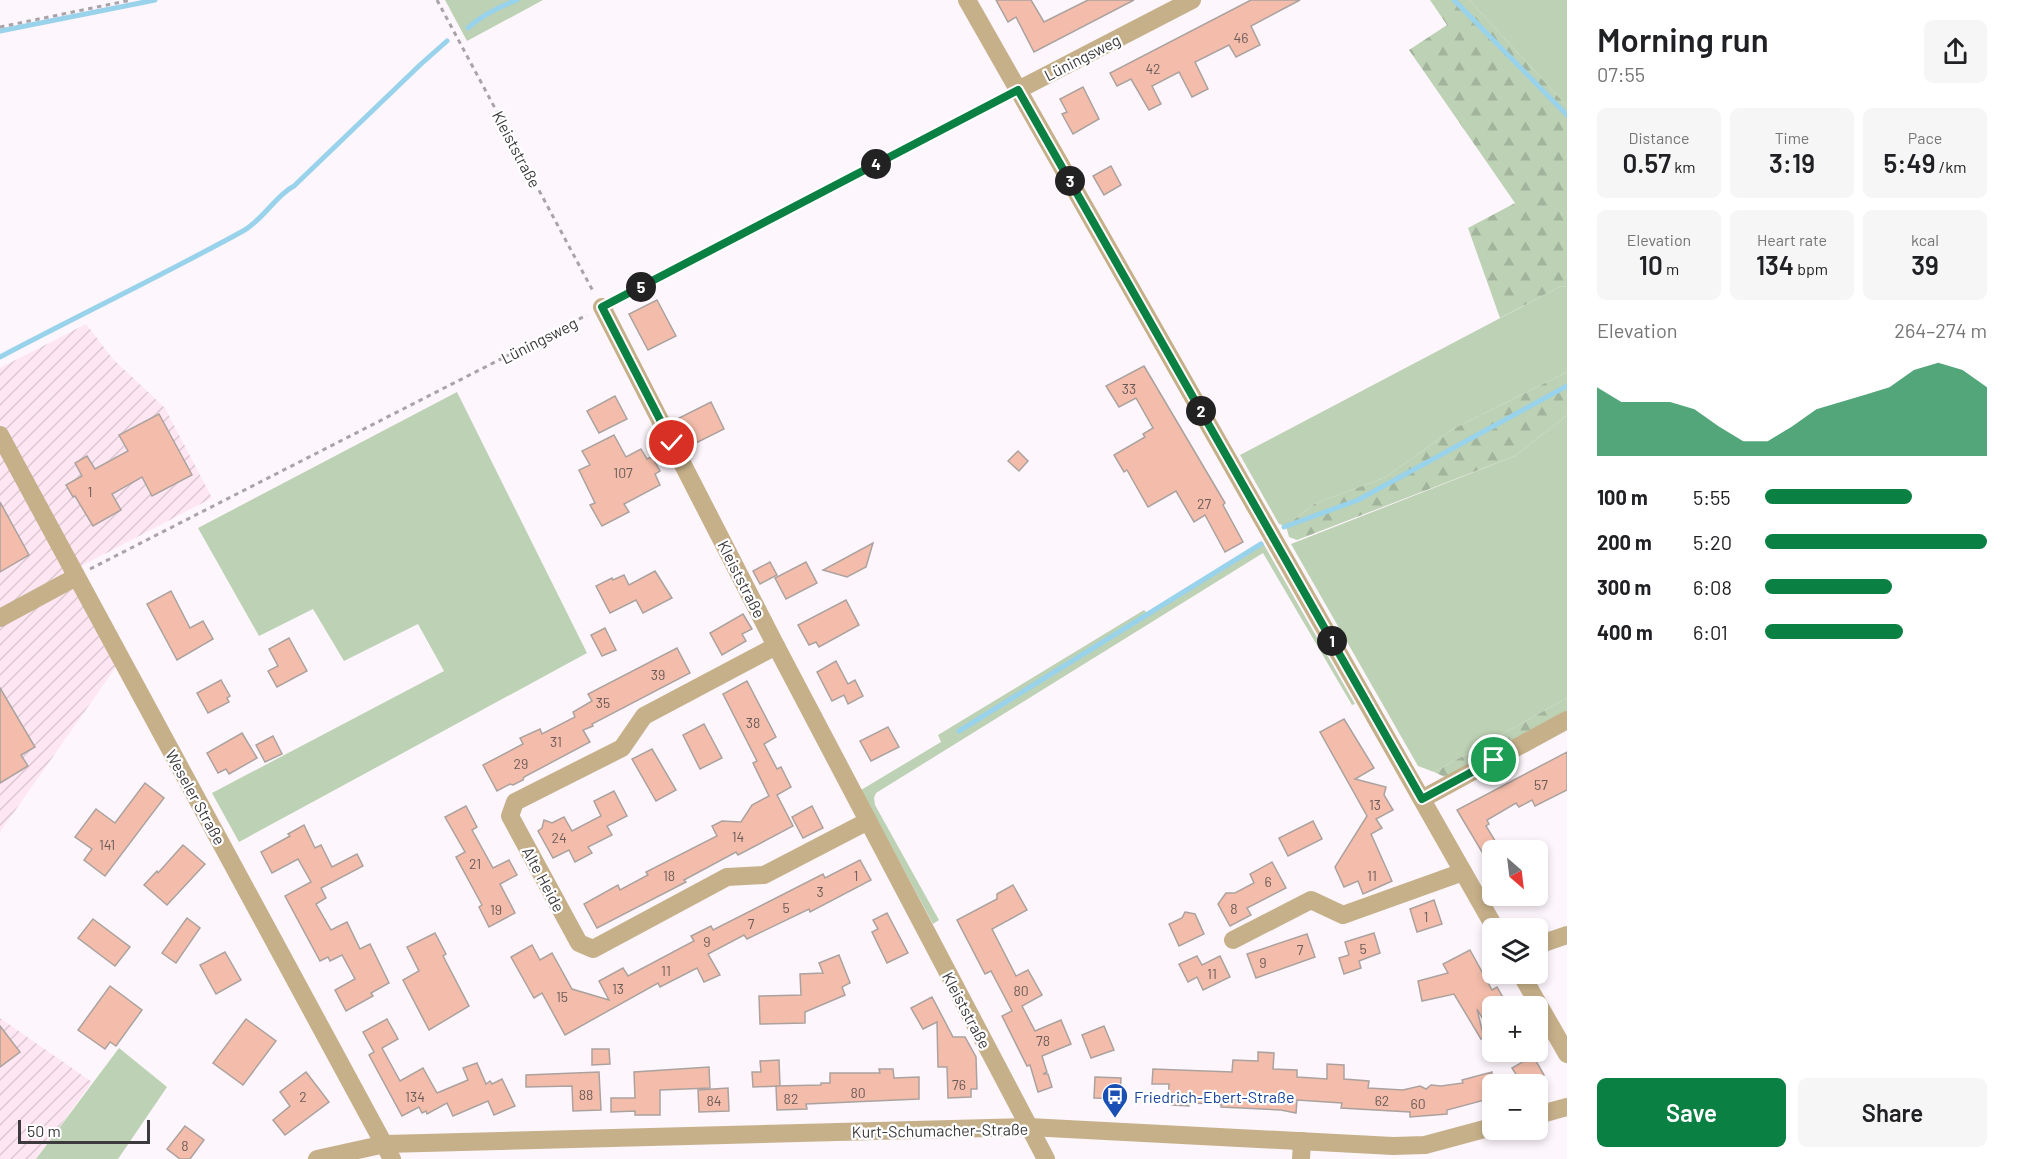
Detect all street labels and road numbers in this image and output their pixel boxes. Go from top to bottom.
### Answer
street label: Lüningsweg [1041,30,1123,84]
street label: Kleiststraße [489,107,545,191]
street label: Lüningsweg [498,313,580,367]
street label: Kleiststraße [714,537,770,621]
street label: Weseler Straße [162,746,230,848]
street label: Alte Heide [519,843,569,915]
street label: Kleiststraße [939,968,995,1052]
street label: Kurt-Schumacher-Straße [852,1119,1028,1141]

